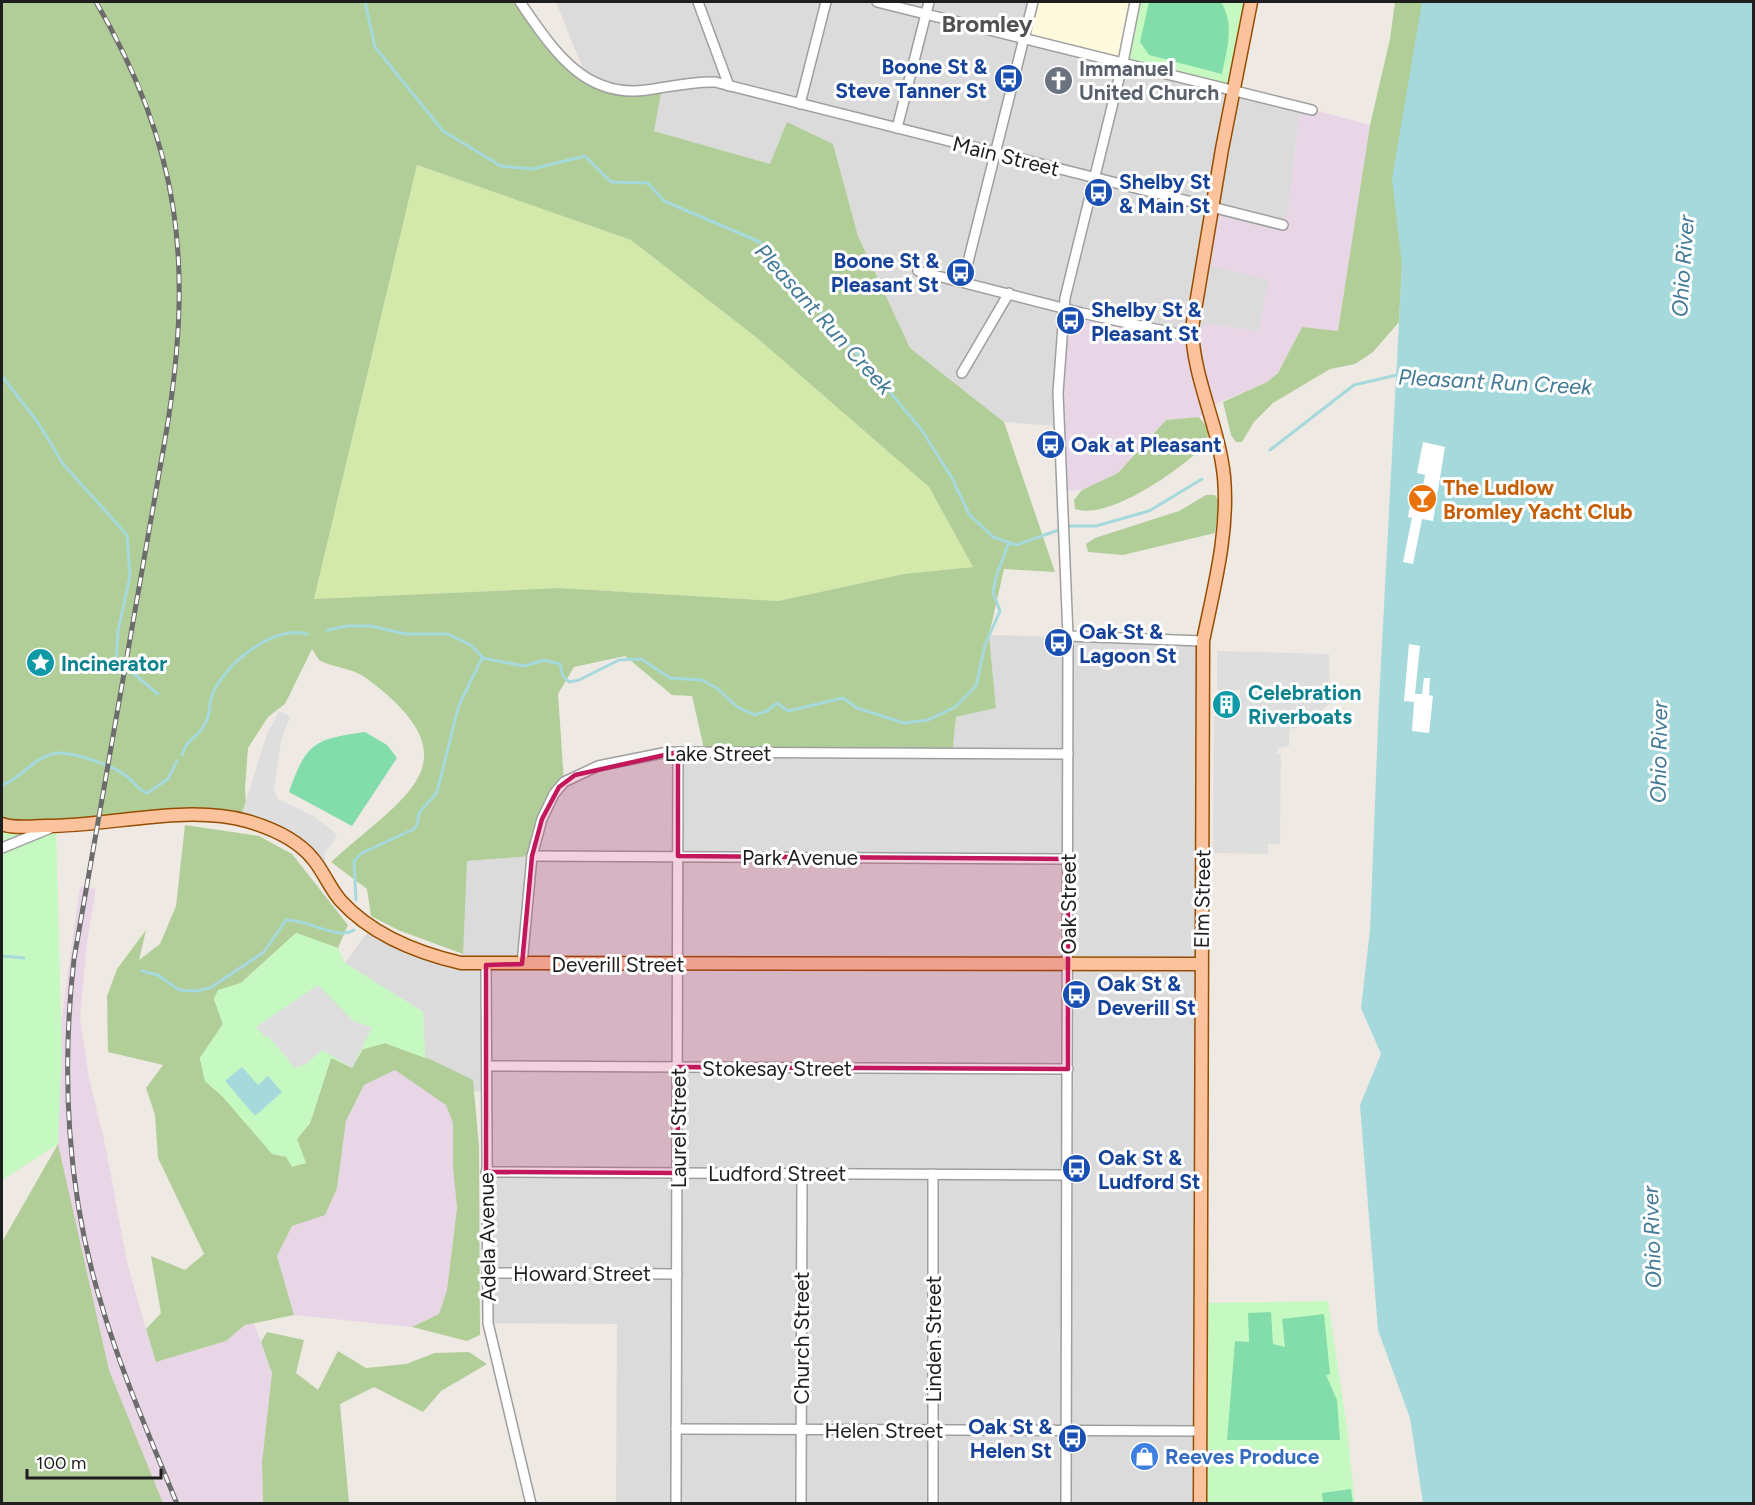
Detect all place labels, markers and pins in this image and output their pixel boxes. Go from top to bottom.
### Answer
place label: Boone St & Steve Tanner St [835,54,987,103]
place label: Immanuel United Church [1079,56,1219,105]
bus stop icon: Boone St & Steve Tanner St [992,62,1024,94]
church icon: Immanuel United Church [1042,64,1074,96]
place label: Shelby St & Main St [1119,169,1211,218]
bus stop icon: Shelby St & Main St [1082,177,1114,209]
place label: Boone St & Pleasant St [831,248,939,297]
bus stop icon: Boone St & Pleasant St [944,256,976,288]
place label: Shelby St & Pleasant St [1091,297,1202,346]
bus stop icon: Shelby St & Pleasant St [1054,305,1086,337]
bus stop icon: Oak at Pleasant [1034,428,1066,460]
place label: Oak at Pleasant [1071,432,1222,457]
place label: The Ludlow Bromley Yacht Club [1443,475,1632,524]
bar icon: The Ludlow Bromley Yacht Club [1406,483,1438,515]
place label: Oak St & Lagoon St [1079,619,1177,668]
bus stop icon: Oak St & Lagoon St [1042,627,1074,659]
place icon: Incinerator [24,647,56,679]
place label: Incinerator [61,651,167,676]
place label: Celebration Riverboats [1248,680,1361,729]
building icon: Celebration Riverboats [1211,688,1243,720]
place label: Oak St & Deverill St [1097,971,1196,1020]
bus stop icon: Oak St & Deverill St [1060,979,1092,1011]
place label: Oak St & Ludford St [1098,1145,1201,1194]
bus stop icon: Oak St & Ludford St [1061,1153,1093,1185]
place label: Oak St & Helen St [968,1414,1052,1463]
bus stop icon: Oak St & Helen St [1057,1422,1089,1454]
shop icon: Reeves Produce [1128,1440,1160,1472]
place label: Reeves Produce [1165,1444,1320,1469]

